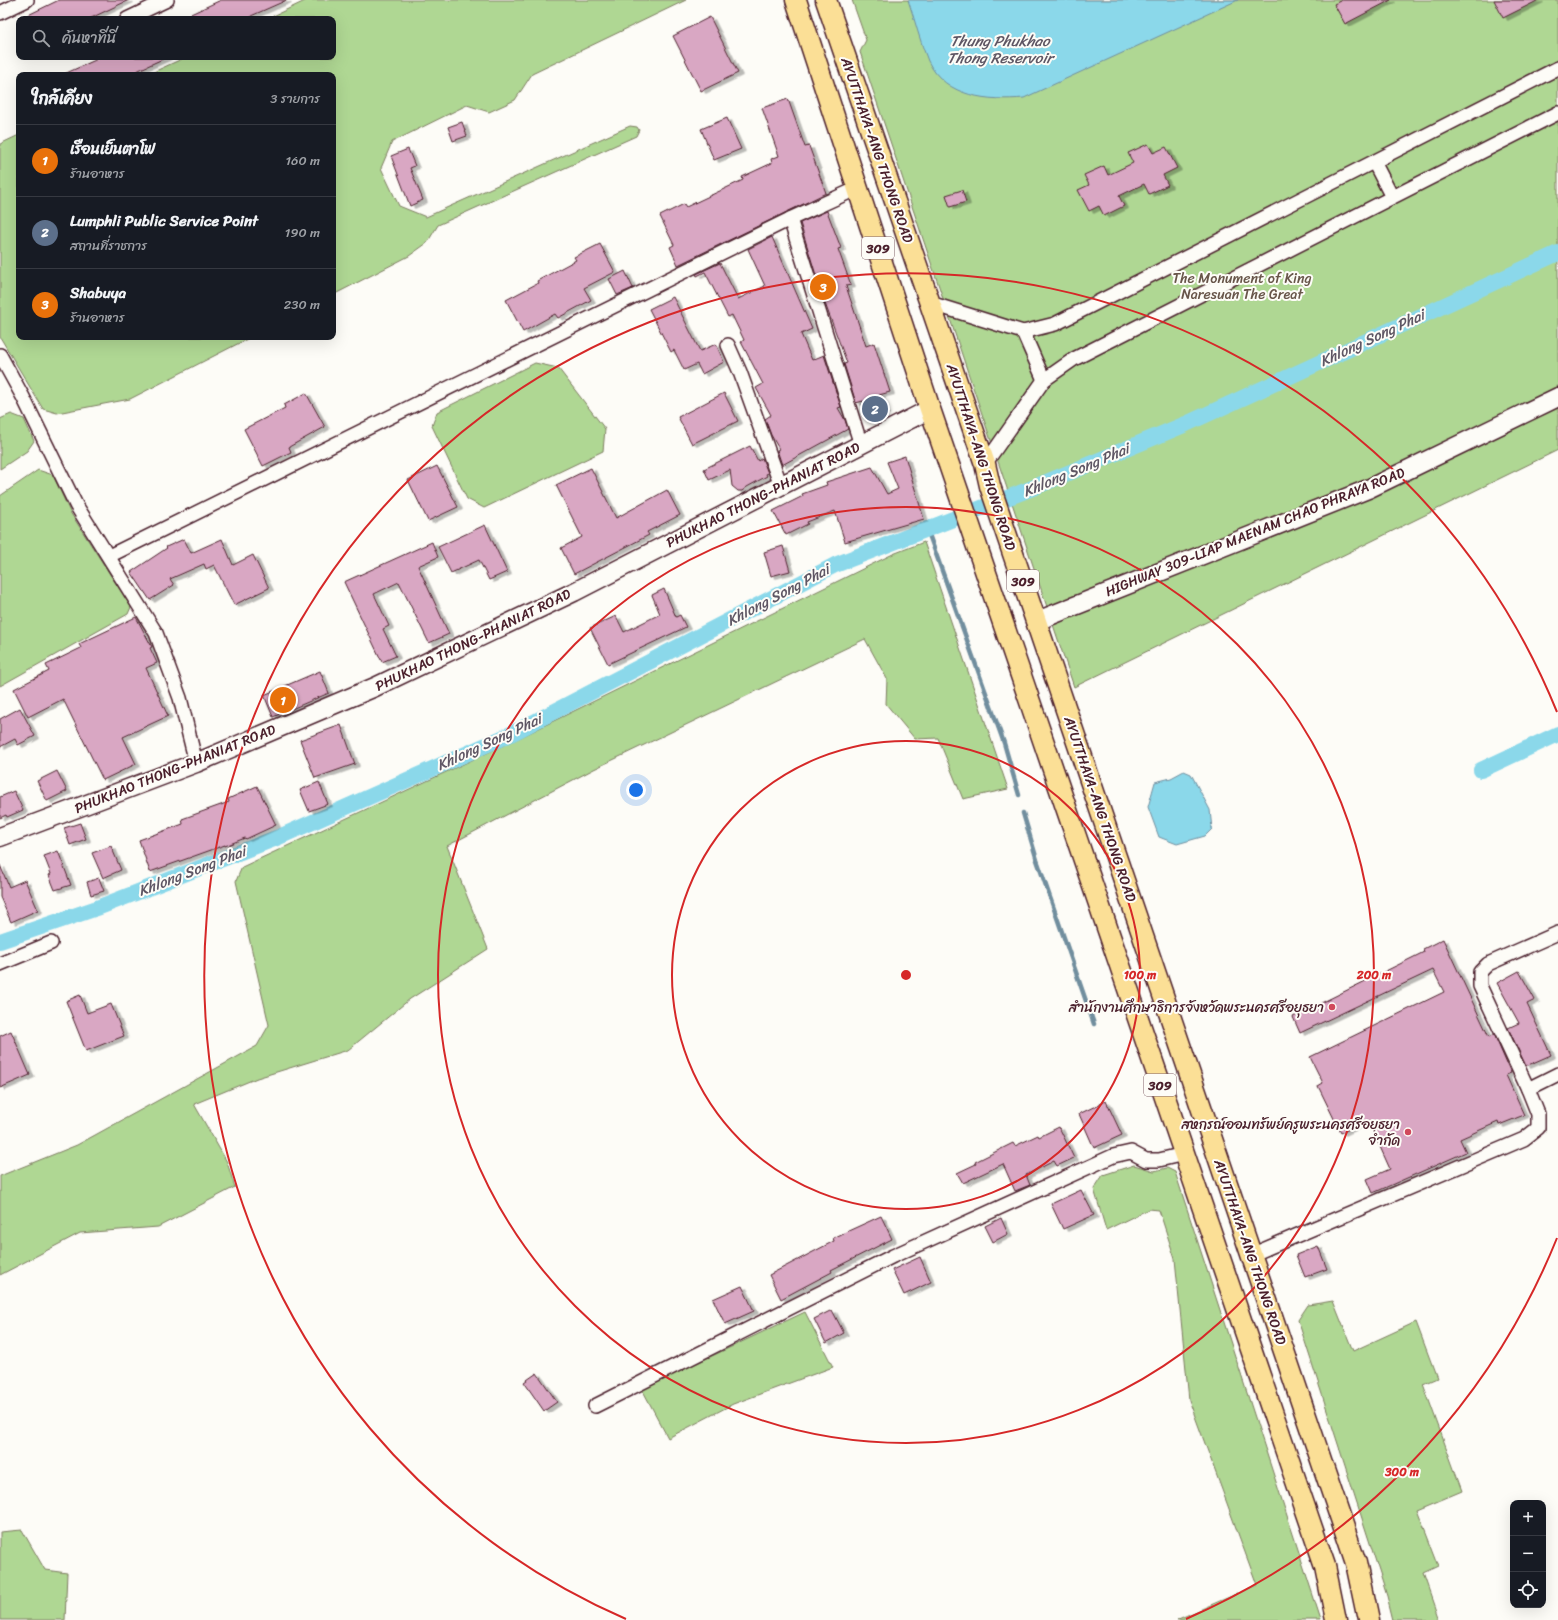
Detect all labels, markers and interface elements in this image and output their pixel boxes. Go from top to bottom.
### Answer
search box [16,16,336,60]
text: ค้นหาที่นี่ [62,25,116,51]
icon: search [30,27,52,49]
water label: Thung Phukhao Thong Reservoir [947,28,1056,71]
street label: AYUTTHAYA-ANG THONG ROAD [833,53,921,247]
text: ใกล้เคียง [32,83,92,113]
text: 3 รายการ [270,87,320,110]
text: เรือนเย็นตาโฟ [70,136,155,162]
text: 1 [42,149,48,172]
text: 160 m [285,149,320,172]
text: ร้านอาหาร [70,162,124,185]
text: Lumphli Public Service Point [70,208,258,234]
text: 2 [41,221,49,244]
text: 190 m [285,221,320,244]
text: สถานที่ราชการ [70,234,147,257]
road number: 309 [862,237,894,259]
park label: The Monument of King Naresuan The Great [1172,266,1312,307]
pin: 3 [810,272,836,302]
text: Shabuya [70,280,126,306]
text: 3 [41,293,49,316]
text: 230 m [284,293,320,316]
water label: Khlong Song Phai [1315,301,1431,374]
text: ร้านอาหาร [70,306,124,329]
street label: AYUTTHAYA-ANG THONG ROAD [939,359,1023,554]
pin: 2 [862,394,888,424]
street label: PHUKHAO THONG-PHANIAT ROAD [661,435,865,555]
water label: Khlong Song Phai [1019,435,1136,504]
street label: HIGHWAY 309-LIAP MAENAM CHAO PHRAYA ROAD [1101,460,1409,604]
water label: Khlong Song Phai [722,556,837,633]
road number: 309 [1007,570,1039,592]
street label: PHUKHAO THONG-PHANIAT ROAD [371,581,576,698]
pin: 1 [270,685,296,715]
water label: Khlong Song Phai [432,705,548,778]
street label: AYUTTHAYA-ANG THONG ROAD [1056,712,1144,906]
street label: PHUKHAO THONG-PHANIAT ROAD [71,717,280,821]
your location [626,780,646,800]
water label: Khlong Song Phai [134,838,252,903]
text: 100 m [1124,964,1157,986]
text: 200 m [1356,964,1392,986]
centre of rings [899,968,913,982]
place label: สำนักงานศึกษาธิการจังหวัดพระนครศรีอยุธยา [1068,995,1324,1020]
marker: สำนักงานศึกษาธิการจังหวัดพระนครศรีอยุธยา [1327,1002,1337,1012]
road number: 309 [1144,1074,1176,1096]
place label: สหกรณ์ออมทรัพย์ครูพระนครศรีอยุธยา จำกัด [1181,1112,1400,1153]
marker: สหกรณ์ออมทรัพย์ครูพระนครศรีอยุธยา จำกัด [1403,1127,1413,1137]
street label: AYUTTHAYA-ANG THONG ROAD [1206,1155,1294,1349]
text: 300 m [1384,1461,1420,1483]
map controls [1510,1500,1546,1608]
button: + [1510,1500,1546,1536]
button: − [1510,1536,1546,1572]
button: locate [1510,1572,1546,1608]

